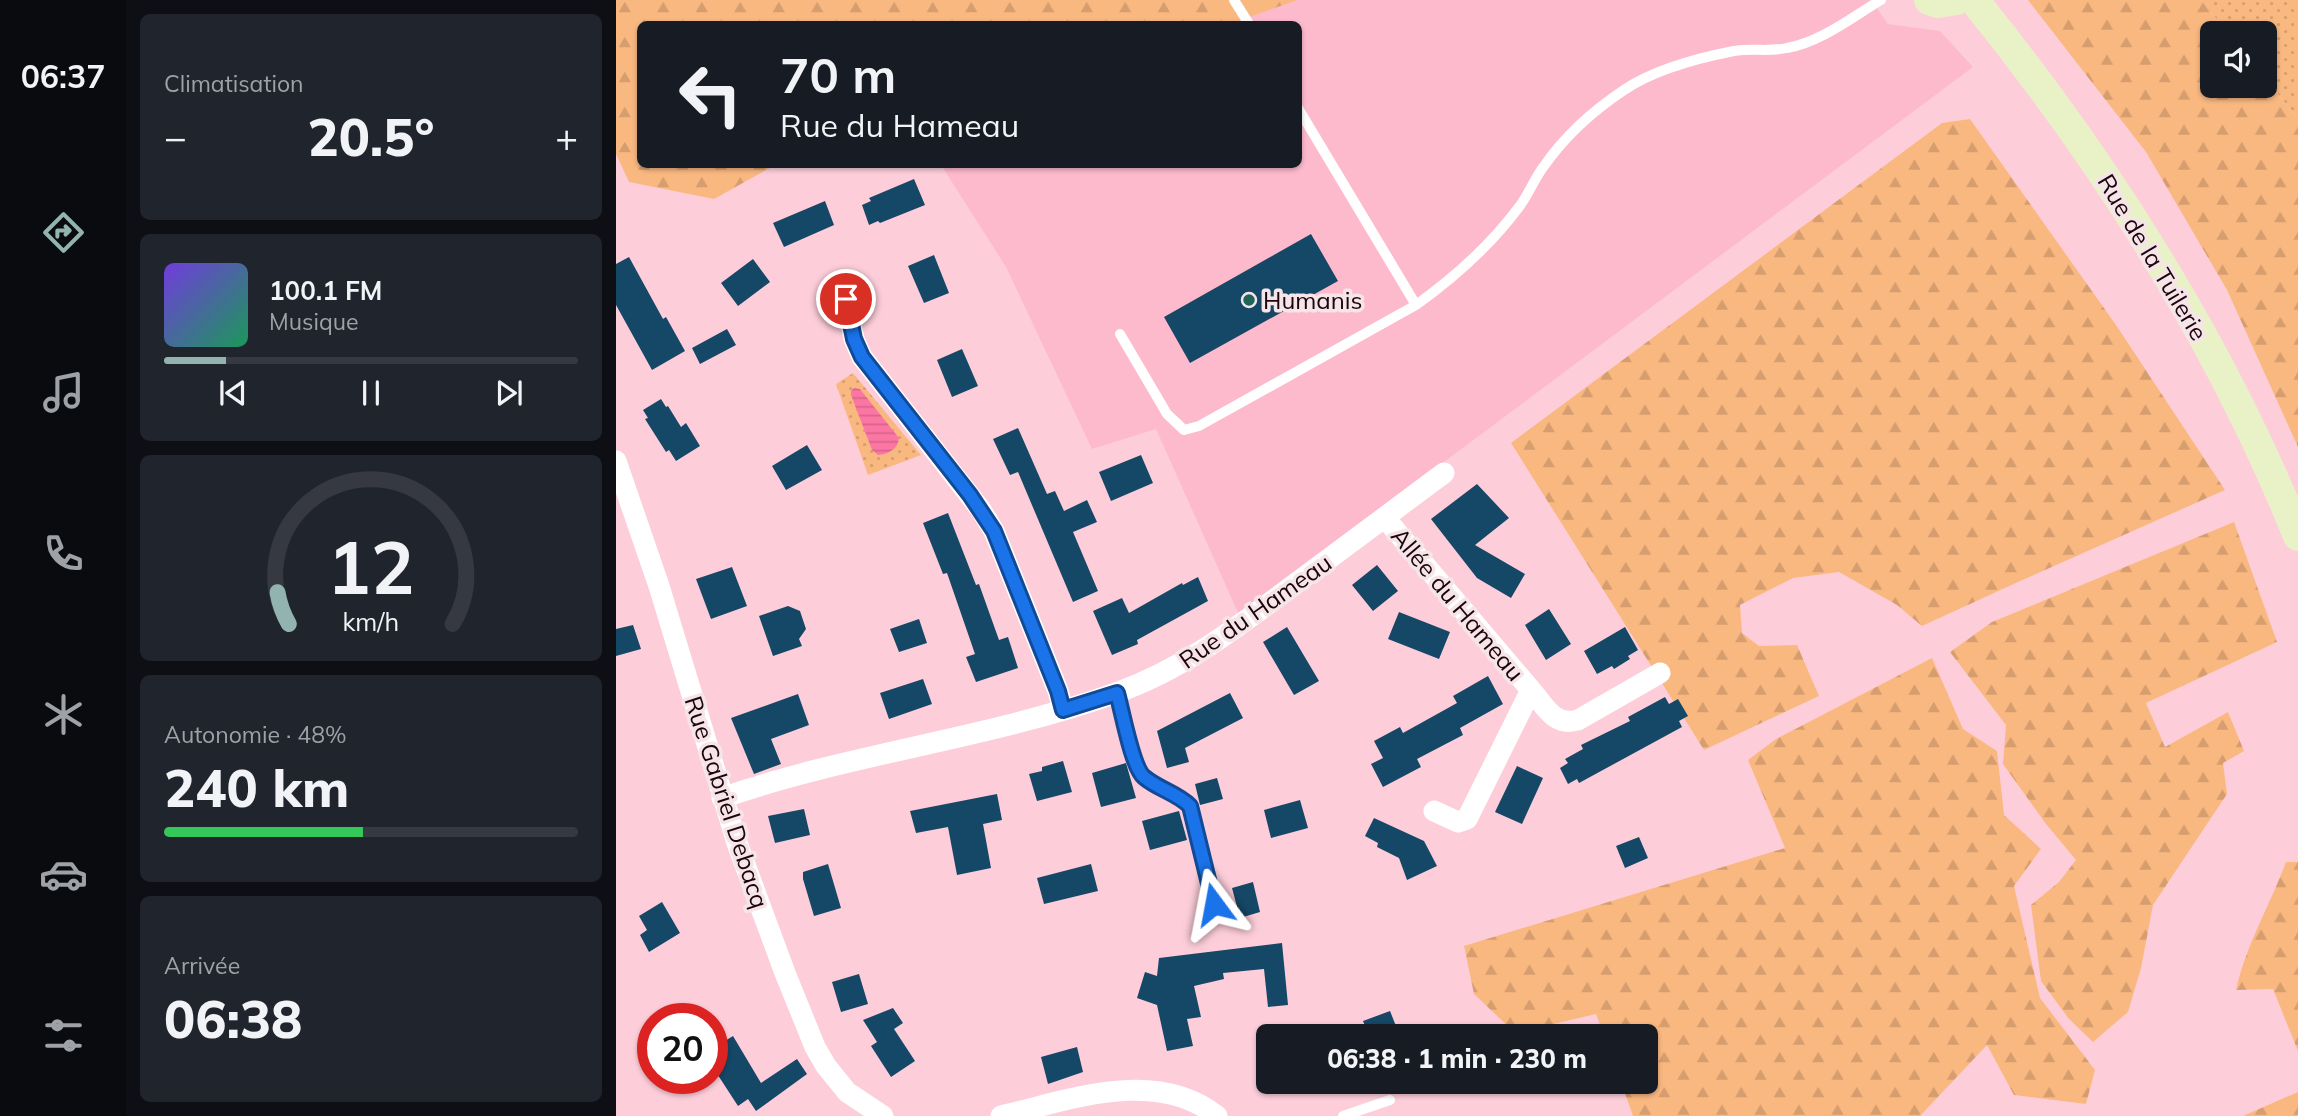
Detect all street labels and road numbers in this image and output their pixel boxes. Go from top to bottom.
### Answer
street label: Rue de la Tuilerie [2092,169,2214,345]
street label: Allée du Hameau [1385,521,1531,687]
street label: Rue du Hameau [1173,547,1337,675]
street label: Rue Gabriel Debacq [679,692,775,912]

